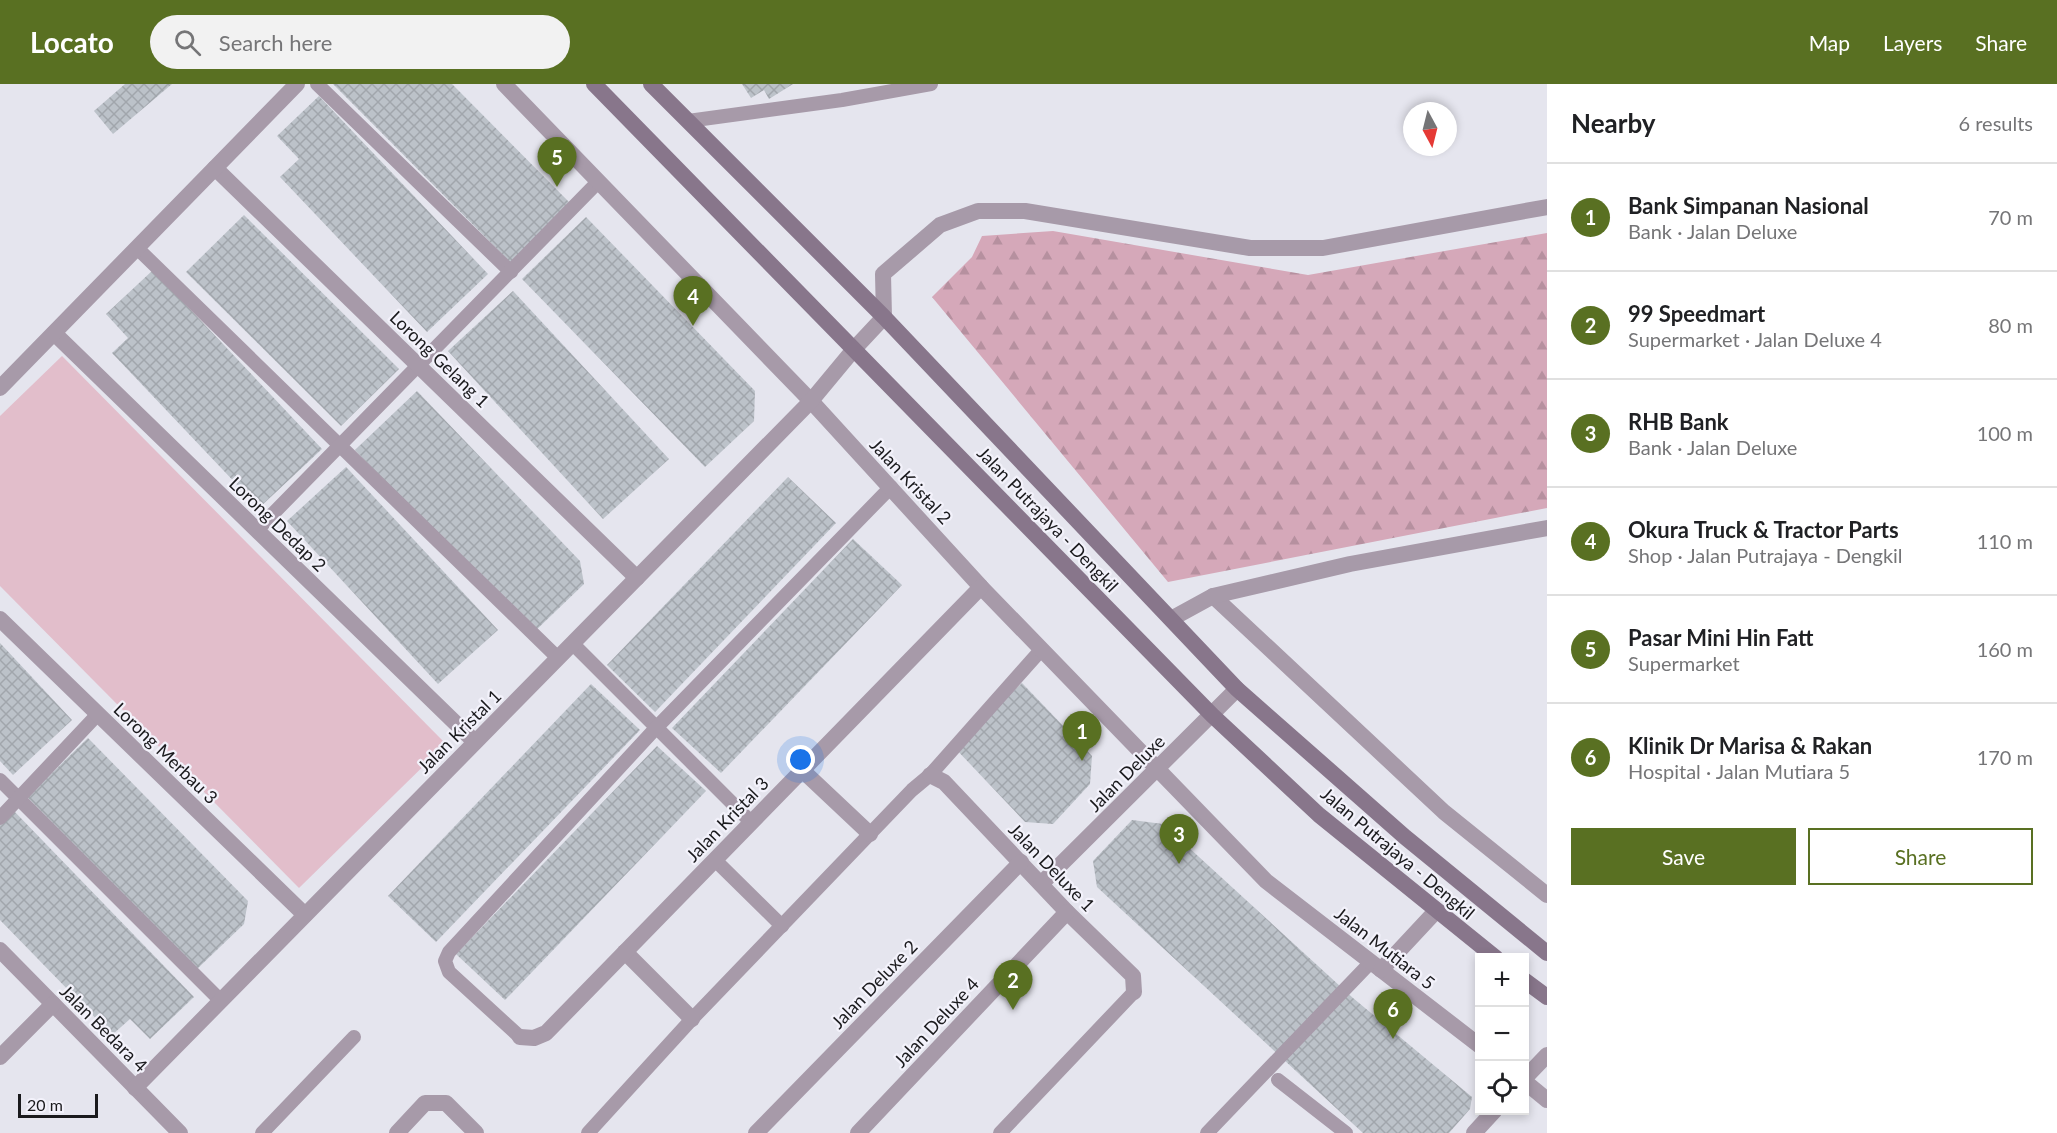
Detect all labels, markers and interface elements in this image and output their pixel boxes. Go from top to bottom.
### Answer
search box [150,15,570,69]
text: Locato [30,25,114,59]
icon: search [171,26,204,59]
text: Search here [219,29,332,56]
text: Map [1809,30,1850,55]
text: Layers [1883,30,1942,55]
text: Share [1975,30,2027,55]
north arrow [1403,102,1457,156]
text: Nearby [1571,107,1656,139]
text: 6 results [1958,111,2033,135]
pin: 5 [538,138,576,187]
text: Bank Simpanan Nasional [1628,192,1869,219]
text: 1 [1585,205,1596,229]
text: 70 m [1988,205,2033,229]
text: Bank · Jalan Deluxe [1628,219,1797,243]
pin: 4 [674,276,712,326]
text: 99 Speedmart [1628,300,1765,327]
street label: Lorong Gelang 1 [386,306,494,412]
text: 2 [1585,313,1596,337]
text: 80 m [1988,313,2033,337]
text: Supermarket · Jalan Deluxe 4 [1628,327,1882,351]
text: RHB Bank [1628,408,1729,435]
text: 3 [1585,421,1596,445]
text: 100 m [1977,421,2033,445]
street label: Jalan Kristal 2 [866,434,956,528]
text: Bank · Jalan Deluxe [1628,435,1797,459]
street label: Jalan Putrajaya - Dengkil [973,442,1123,596]
street label: Lorong Dedap 2 [225,472,331,576]
text: Okura Truck & Tractor Parts [1628,516,1899,543]
text: 4 [1585,529,1596,553]
text: 110 m [1977,529,2033,553]
text: Shop · Jalan Putrajaya - Dengkil [1628,543,1903,567]
text: Pasar Mini Hin Fatt [1628,624,1814,651]
text: 5 [1585,637,1596,661]
text: 160 m [1977,637,2033,661]
text: Supermarket [1628,651,1740,675]
street label: Jalan Kristal 1 [413,685,505,777]
street label: Lorong Merbau 3 [110,698,222,808]
pin: 1 [1062,712,1102,761]
street label: Jalan Deluxe [1083,730,1169,816]
text: Klinik Dr Marisa & Rakan [1628,732,1872,759]
your location [786,745,815,774]
text: 6 [1585,745,1596,769]
text: 170 m [1977,745,2033,769]
text: Hospital · Jalan Mutiara 5 [1628,759,1850,783]
street label: Jalan Kristal 3 [681,772,773,866]
street label: Jalan Putrajaya - Dengkil [1317,782,1479,924]
pin: 3 [1160,814,1198,864]
street label: Jalan Deluxe 1 [1004,818,1100,916]
button: Save [1571,828,1796,885]
button: Share [1808,828,2033,885]
street label: Jalan Mutiara 5 [1331,902,1439,994]
street label: Jalan Deluxe 2 [826,935,922,1033]
map controls [1475,953,1529,1115]
button: + [1475,953,1529,1007]
pin: 2 [994,960,1032,1010]
street label: Jalan Deluxe 4 [889,973,983,1071]
street label: Jalan Bedara 4 [56,980,152,1076]
pin: 6 [1374,990,1412,1039]
button: − [1475,1007,1529,1061]
button: locate [1475,1061,1529,1115]
scale bar [18,1091,98,1118]
text: 20 m [27,1095,63,1114]

